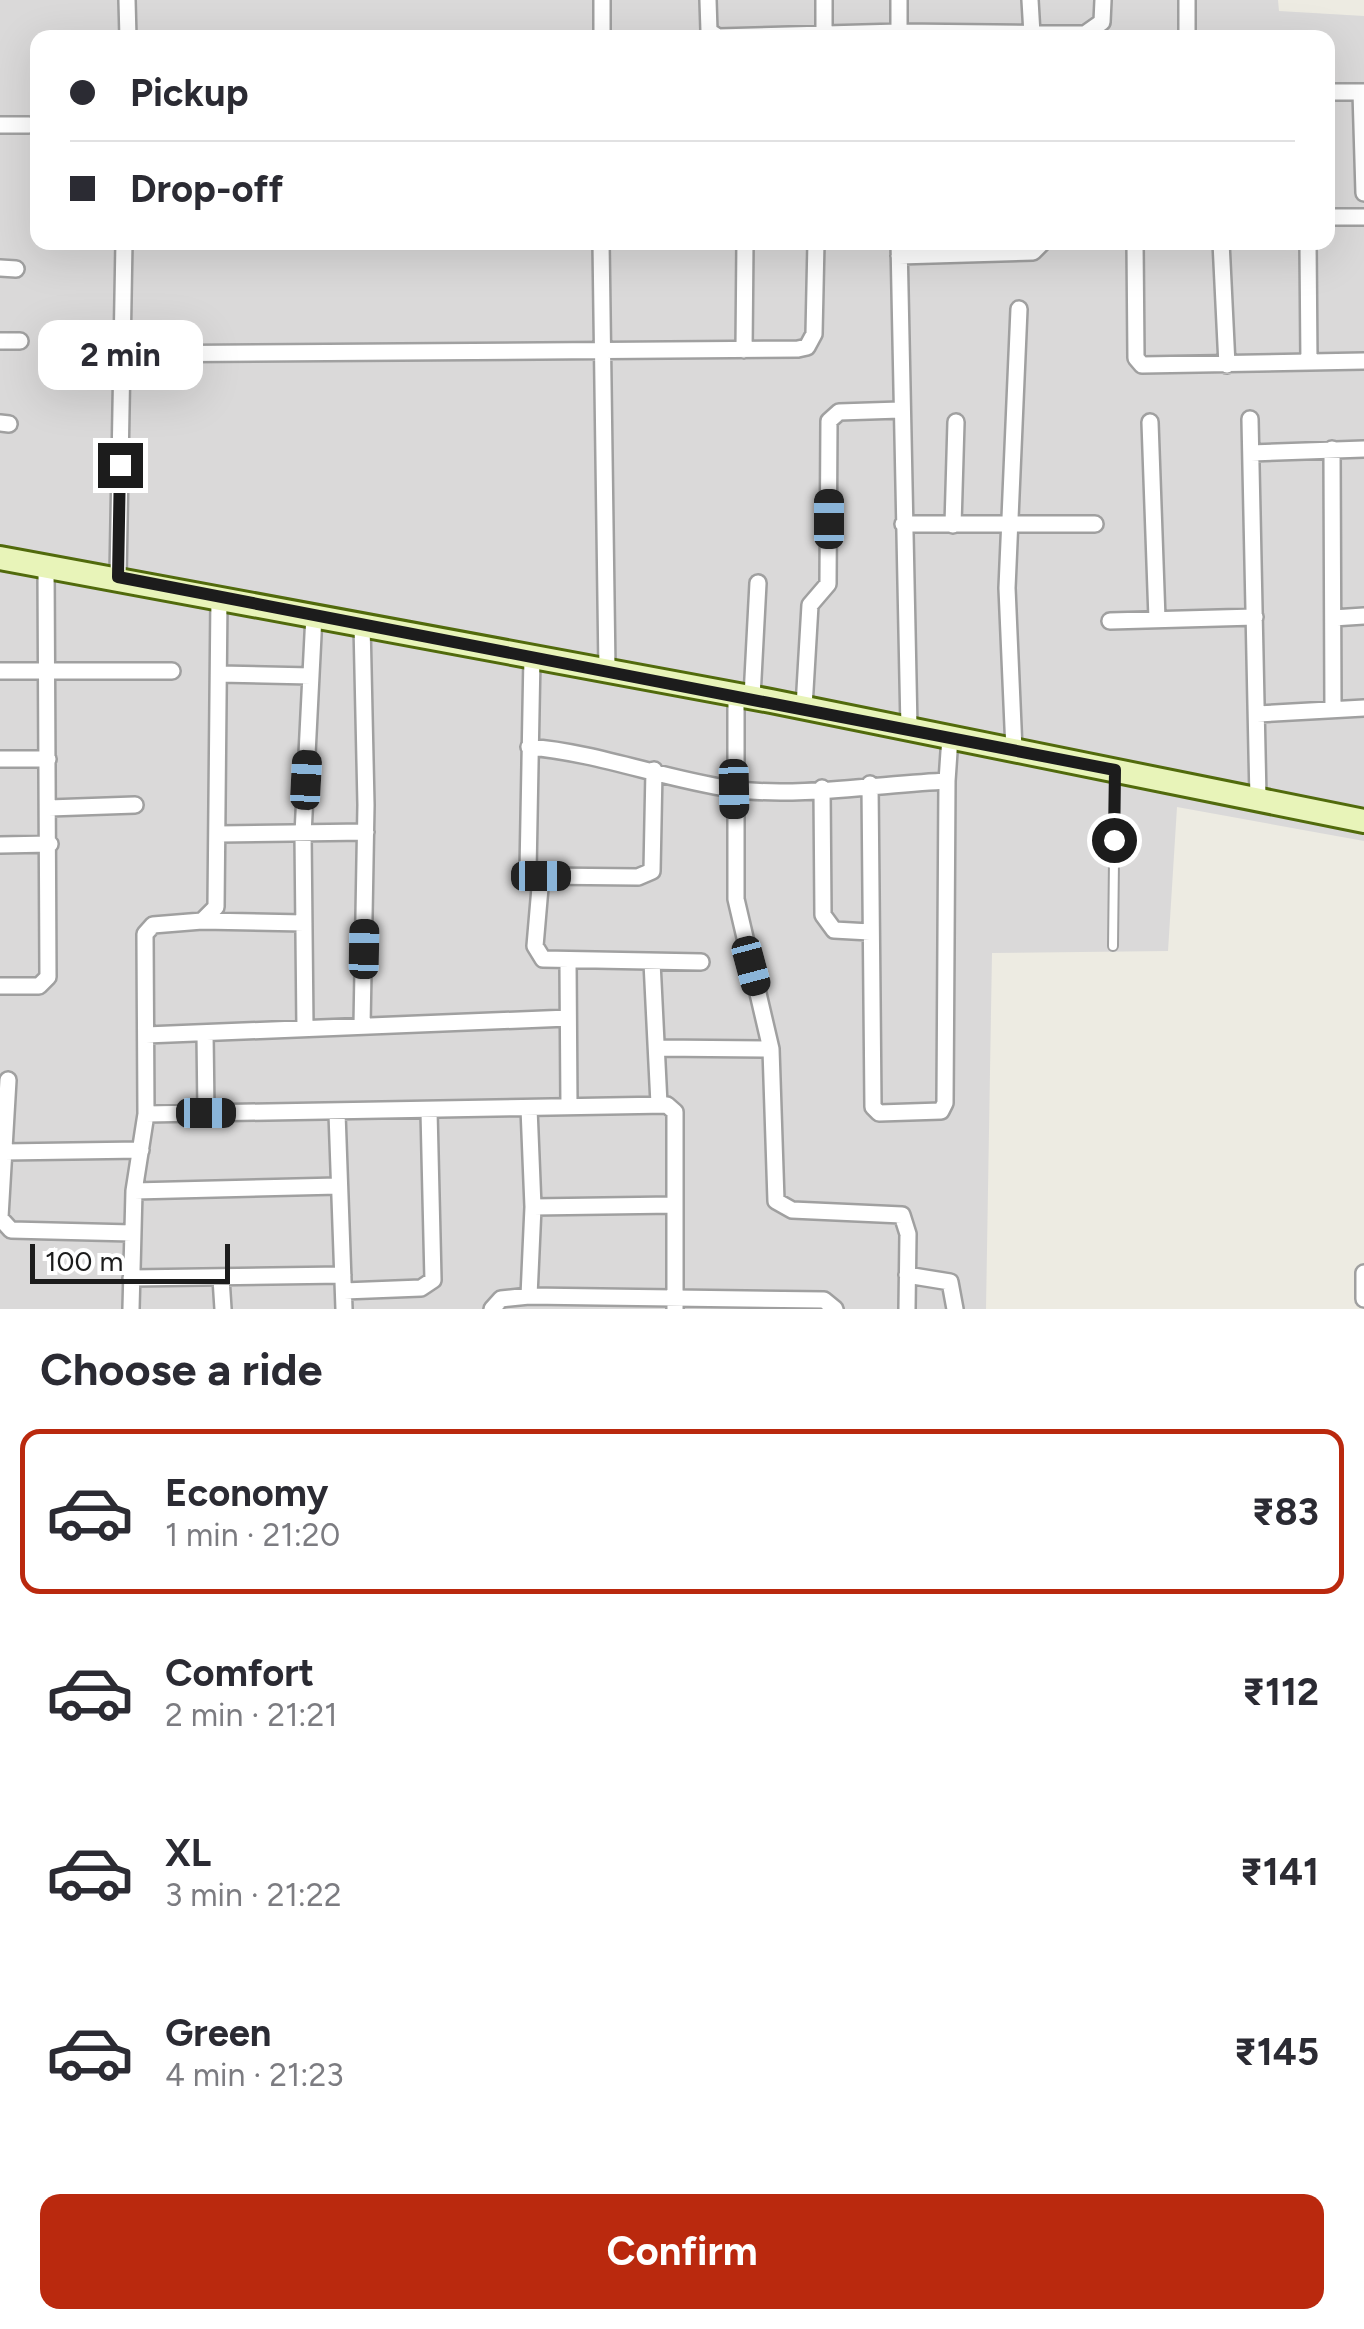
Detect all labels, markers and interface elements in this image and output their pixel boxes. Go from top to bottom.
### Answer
text: Pickup [130,70,248,116]
text: Drop-off [130,166,283,212]
callout: 2 min [38,320,202,390]
text: 2 min [80,336,161,374]
route end [98,443,143,488]
car [814,489,844,549]
car [289,749,323,811]
car [718,759,750,819]
route start [1092,818,1137,863]
car [511,861,571,891]
car [348,919,380,979]
car [729,933,773,999]
car [176,1098,236,1128]
scale bar [30,1239,230,1284]
text: 100 m [45,1244,123,1278]
text: Choose a ride [40,1342,322,1396]
icon: car [45,1467,135,1557]
text: Economy [165,1470,328,1516]
text: ₹83 [1252,1489,1319,1535]
text: 1 min · 21:20 [165,1516,340,1554]
icon: car [45,1647,135,1737]
text: Comfort [165,1650,314,1696]
text: ₹112 [1242,1669,1319,1715]
text: 2 min · 21:21 [165,1696,338,1734]
icon: car [45,1827,135,1917]
text: XL [165,1830,211,1876]
text: ₹141 [1240,1849,1319,1895]
text: 3 min · 21:22 [165,1876,342,1914]
icon: car [45,2007,135,2097]
text: Green [165,2010,271,2056]
text: ₹145 [1234,2029,1319,2075]
text: 4 min · 21:23 [165,2056,344,2094]
button: Confirm [40,2194,1324,2309]

